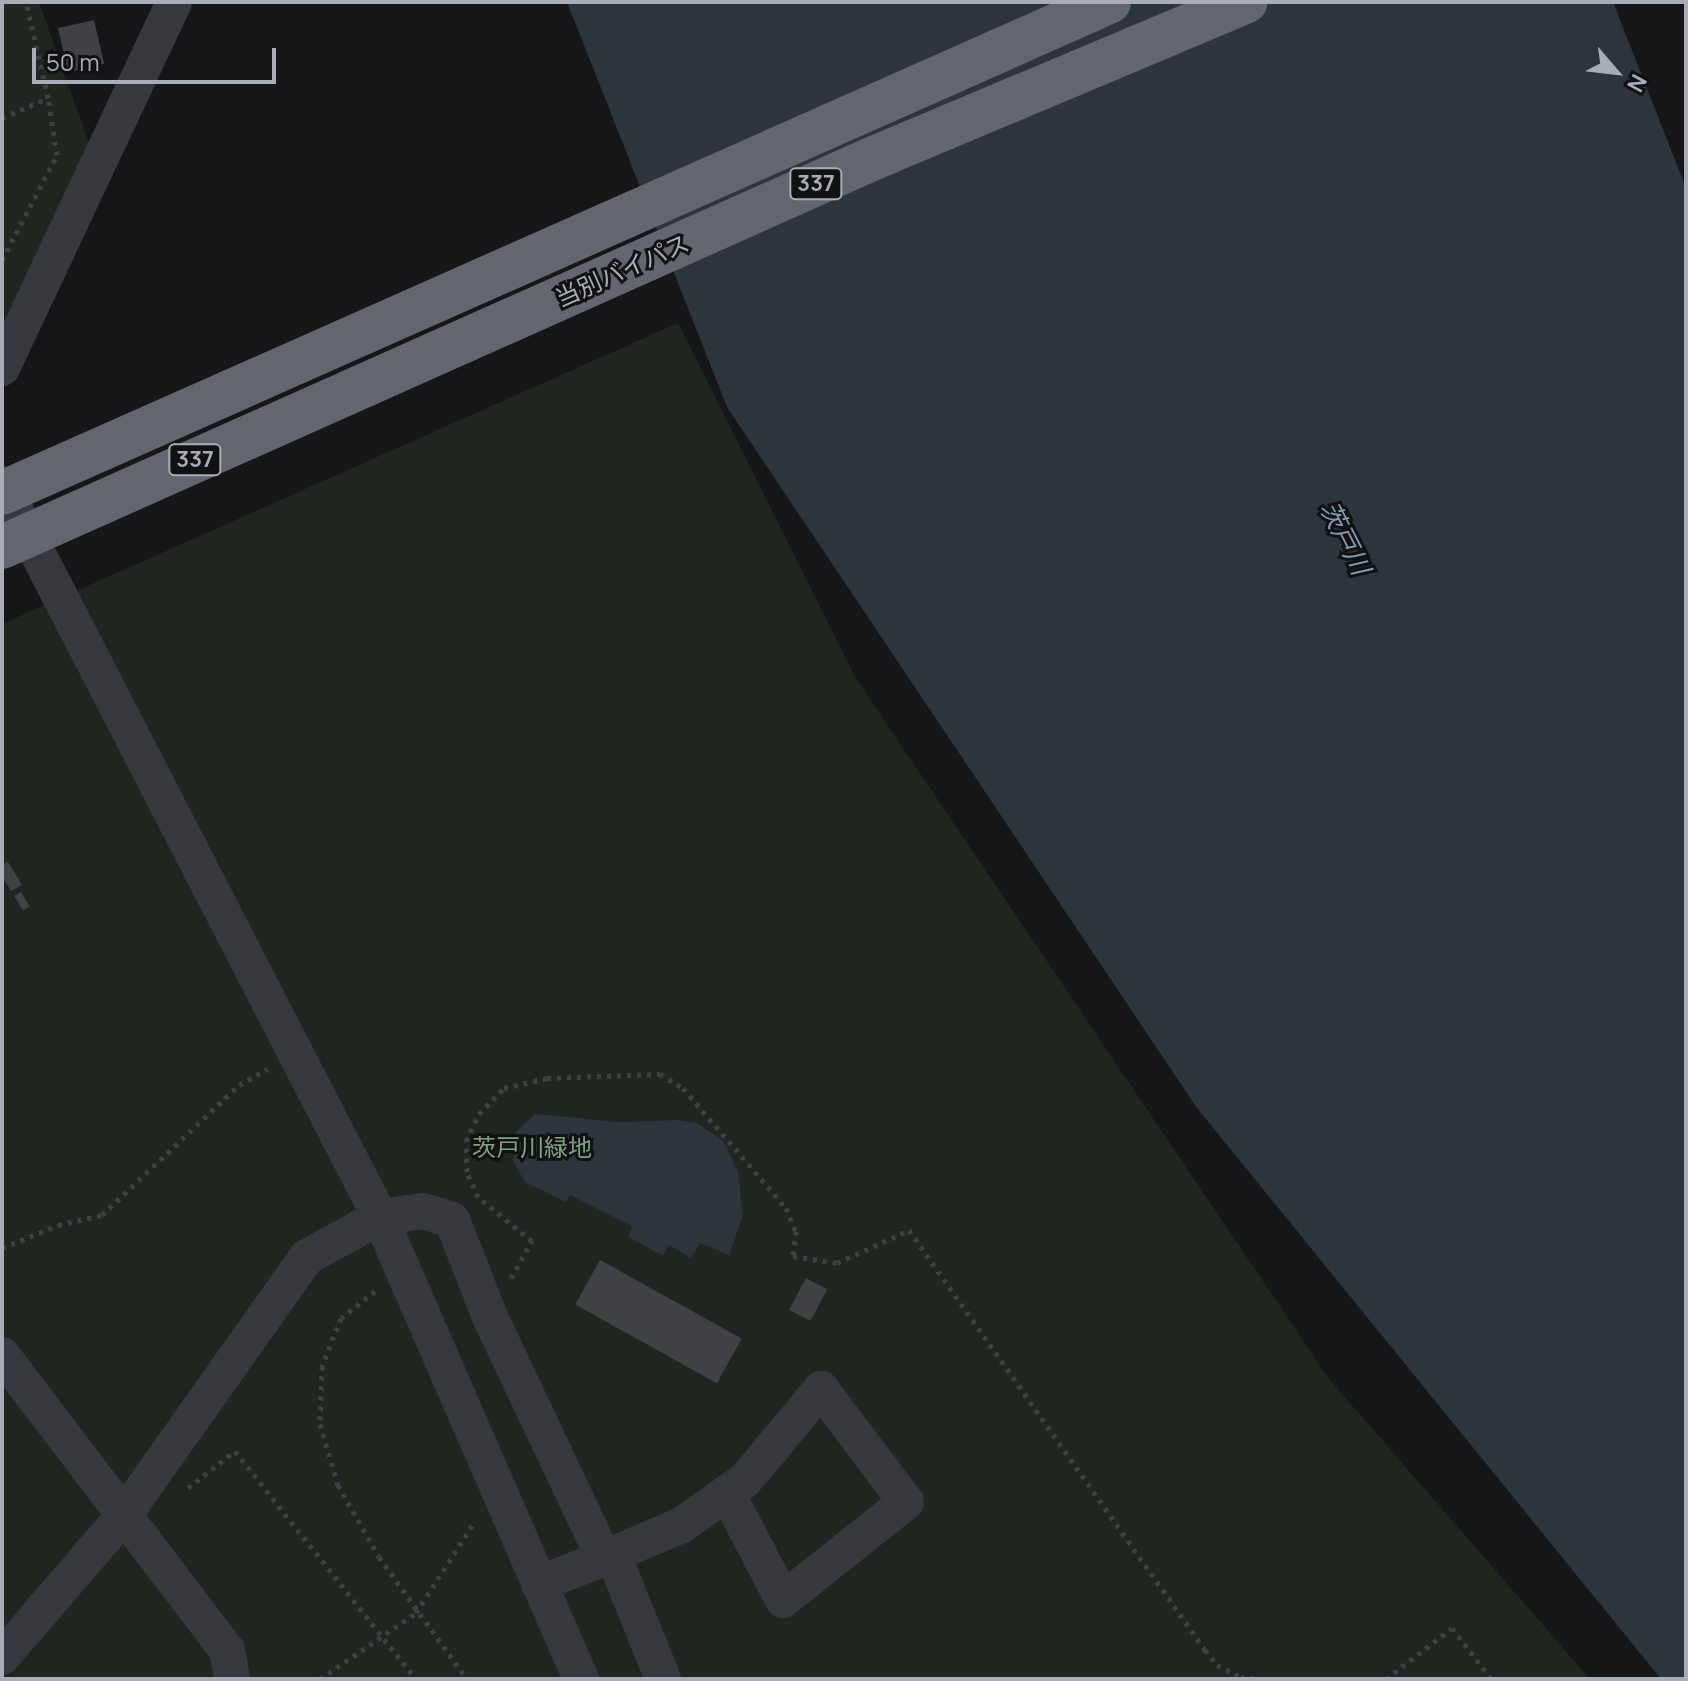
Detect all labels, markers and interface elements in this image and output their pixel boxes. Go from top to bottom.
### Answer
scale bar [36,32,280,82]
north arrow [1576,32,1656,112]
text: 50 m [46,45,100,78]
text: N [1620,69,1654,97]
road number: 337 [788,166,844,202]
street label: 当別バイパス [550,228,694,312]
road number: 337 [167,442,223,478]
water label: 茨戸川 [1313,496,1377,580]
park label: 茨戸川緑地 [472,1133,592,1161]

